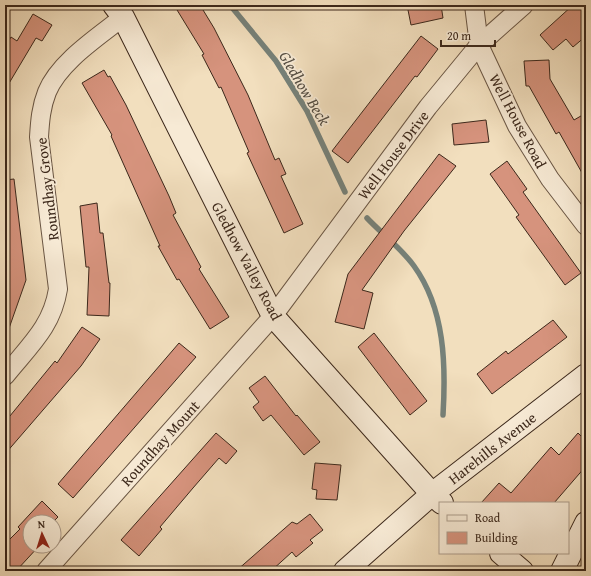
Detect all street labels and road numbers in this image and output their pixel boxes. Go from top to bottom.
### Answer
street label: Well House Road [484,70,552,172]
street label: Well House Drive [353,106,433,204]
street label: Roundhay Grove [30,136,64,242]
street label: Gledhow Valley Road [207,198,287,324]
street label: Roundhay Mount [116,395,205,490]
street label: Harehills Avenue [444,407,540,489]

